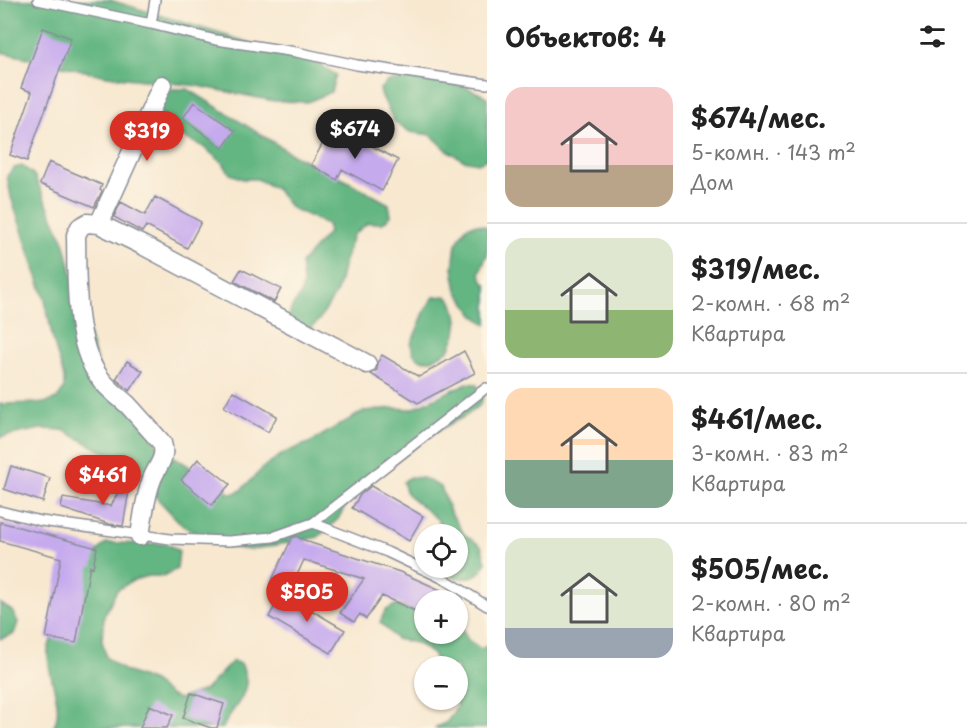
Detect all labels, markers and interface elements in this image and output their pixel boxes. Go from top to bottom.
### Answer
text: Объектов: 4 [505,17,666,56]
icon: filters [916,20,949,53]
text: $674/мес. [691,98,826,137]
pin: $674 [319,109,391,160]
pin: $319 [111,111,183,162]
icon: home [553,111,625,183]
text: $674 [330,113,380,143]
text: $319 [124,115,170,145]
text: 5-комн. · 143 m² [691,137,856,167]
text: Дом [691,167,734,197]
text: $319/мес. [691,249,820,288]
icon: home [553,262,625,334]
text: 2-комн. · 68 m² [691,288,850,318]
text: Квартира [691,318,785,348]
text: $461/мес. [691,399,822,438]
icon: home [553,412,625,484]
text: 3-комн. · 83 m² [691,438,849,468]
pin: $461 [67,455,139,506]
text: $461 [79,459,127,489]
text: Квартира [691,468,785,498]
map controls [414,524,468,710]
button: locate [414,524,468,578]
text: $505/мес. [691,549,829,588]
icon: home [553,562,625,634]
pin: $505 [271,572,343,623]
text: $505 [280,576,334,606]
text: 2-комн. · 80 m² [691,588,851,618]
button: + [414,590,468,644]
text: Квартира [691,618,785,648]
button: − [414,656,468,710]

